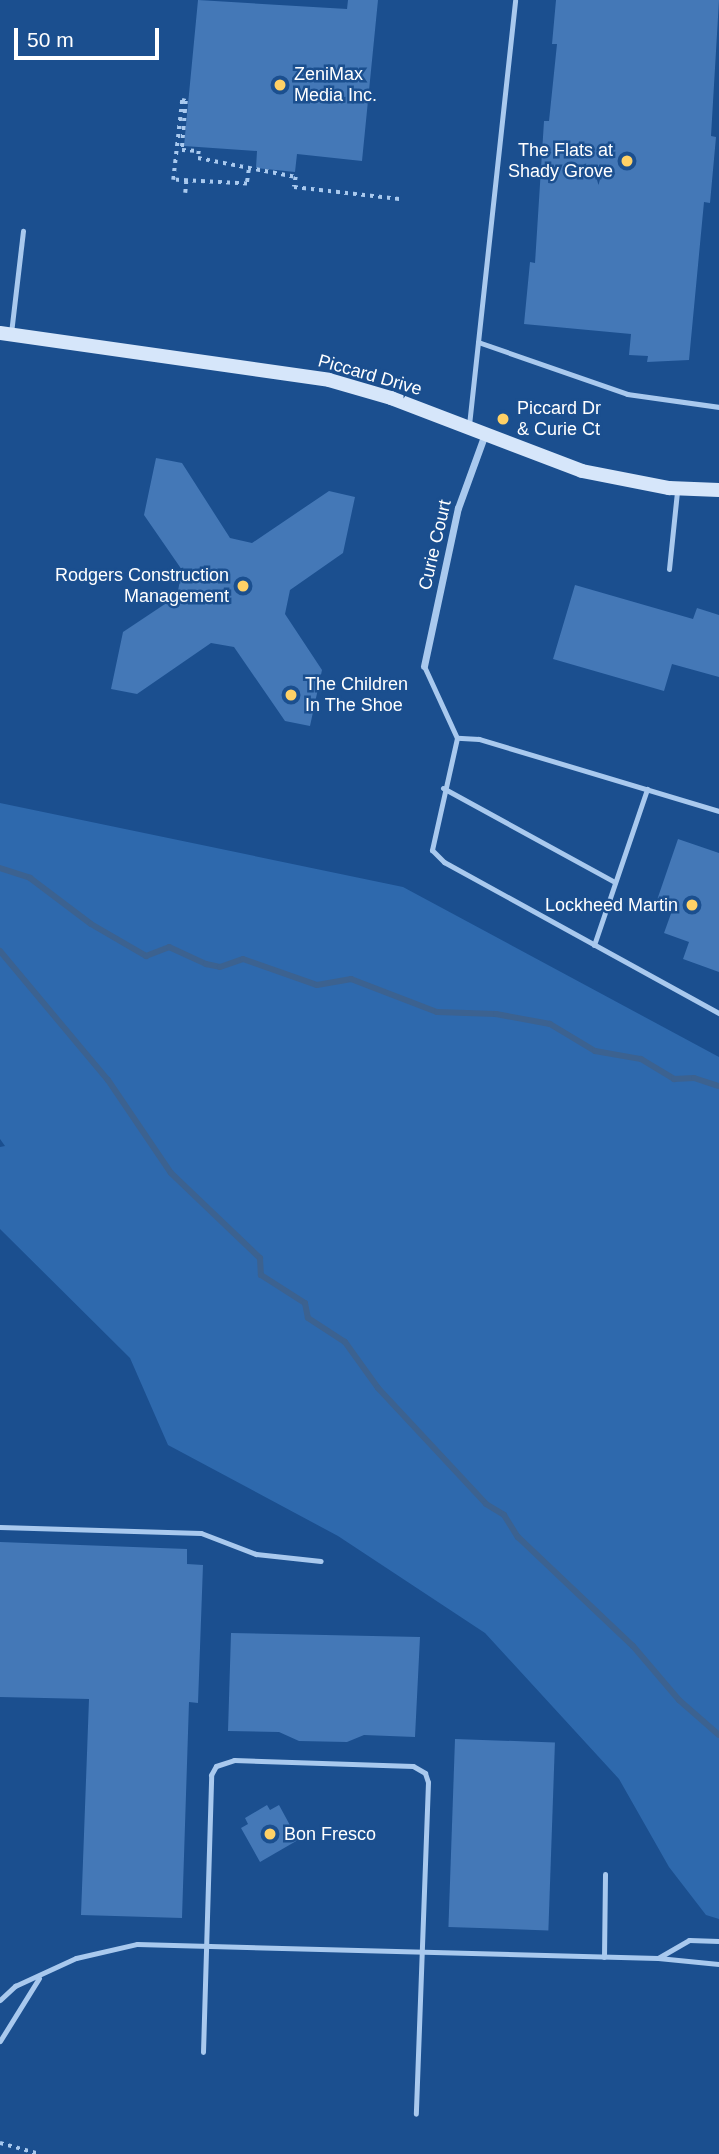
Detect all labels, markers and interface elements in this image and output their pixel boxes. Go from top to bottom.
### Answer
scale bar [18,14,163,58]
text: 50 m [27,28,74,51]
place label: ZeniMax Media Inc. [294,64,377,106]
marker: ZeniMax Media Inc. [272,77,288,93]
place label: The Flats at Shady Grove [508,140,613,182]
marker: The Flats at Shady Grove [619,153,635,169]
street label: Piccard Drive [316,350,424,400]
place label: Piccard Dr & Curie Ct [517,398,601,440]
marker: Piccard Dr & Curie Ct [495,411,511,427]
street label: Curie Court [414,498,456,592]
place label: Rodgers Construction Management [55,565,229,608]
marker: Rodgers Construction Management [235,578,251,594]
place label: The Children In The Shoe [305,674,408,716]
marker: The Children In The Shoe [283,687,299,703]
place label: Lockheed Martin [545,894,678,916]
marker: Lockheed Martin [684,897,700,913]
place label: Bon Fresco [284,1823,376,1845]
marker: Bon Fresco [262,1826,278,1842]

